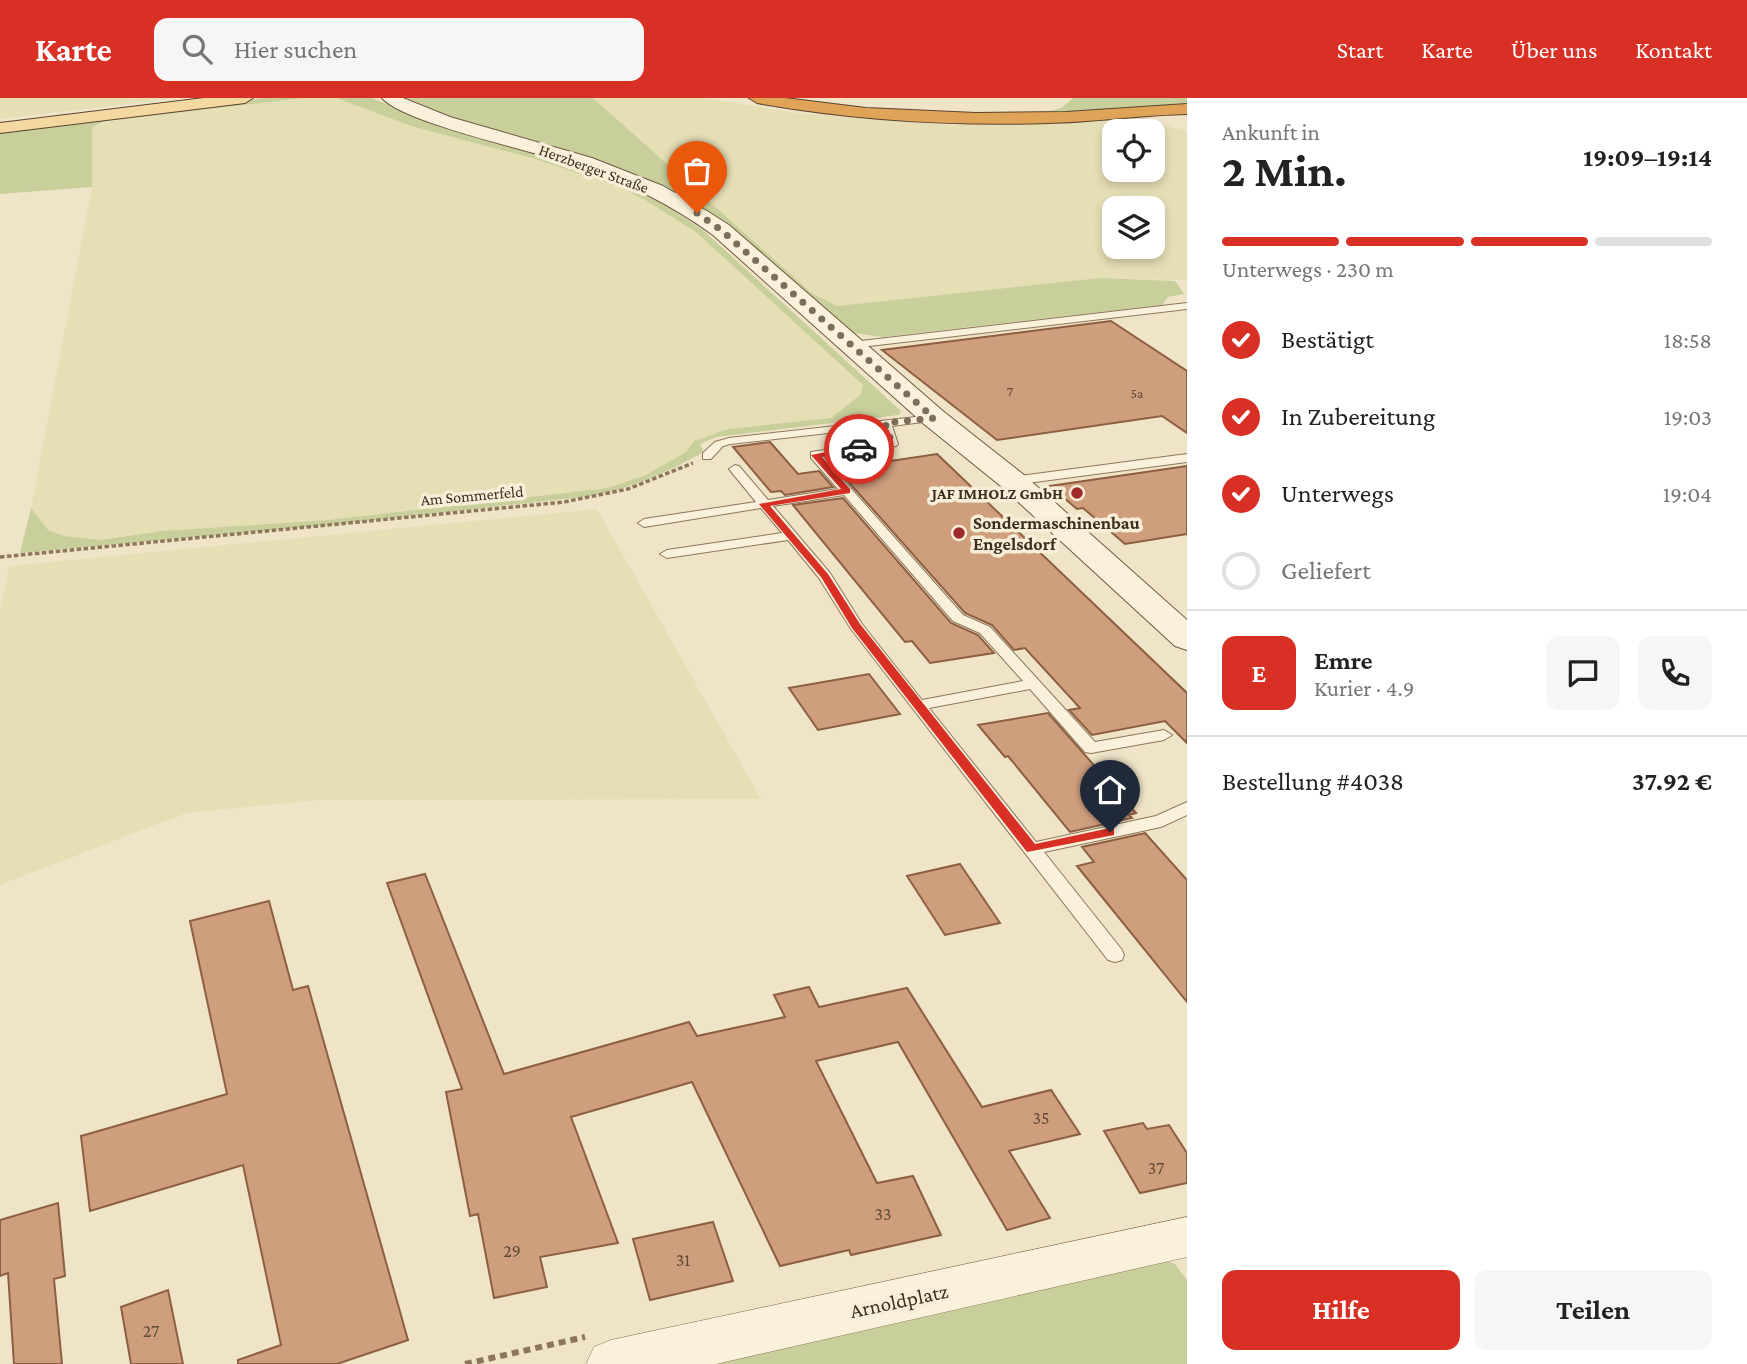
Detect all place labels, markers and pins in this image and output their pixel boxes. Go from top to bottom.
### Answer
pin [667,141,727,213]
place label: JAF IMHOLZ GmbH [930,485,1063,502]
marker: JAF IMHOLZ GmbH [1069,485,1085,501]
place label: Sondermaschinenbau Engelsdorf [973,513,1141,554]
marker: Sondermaschinenbau Engelsdorf [951,525,967,541]
pin [1080,760,1140,832]

